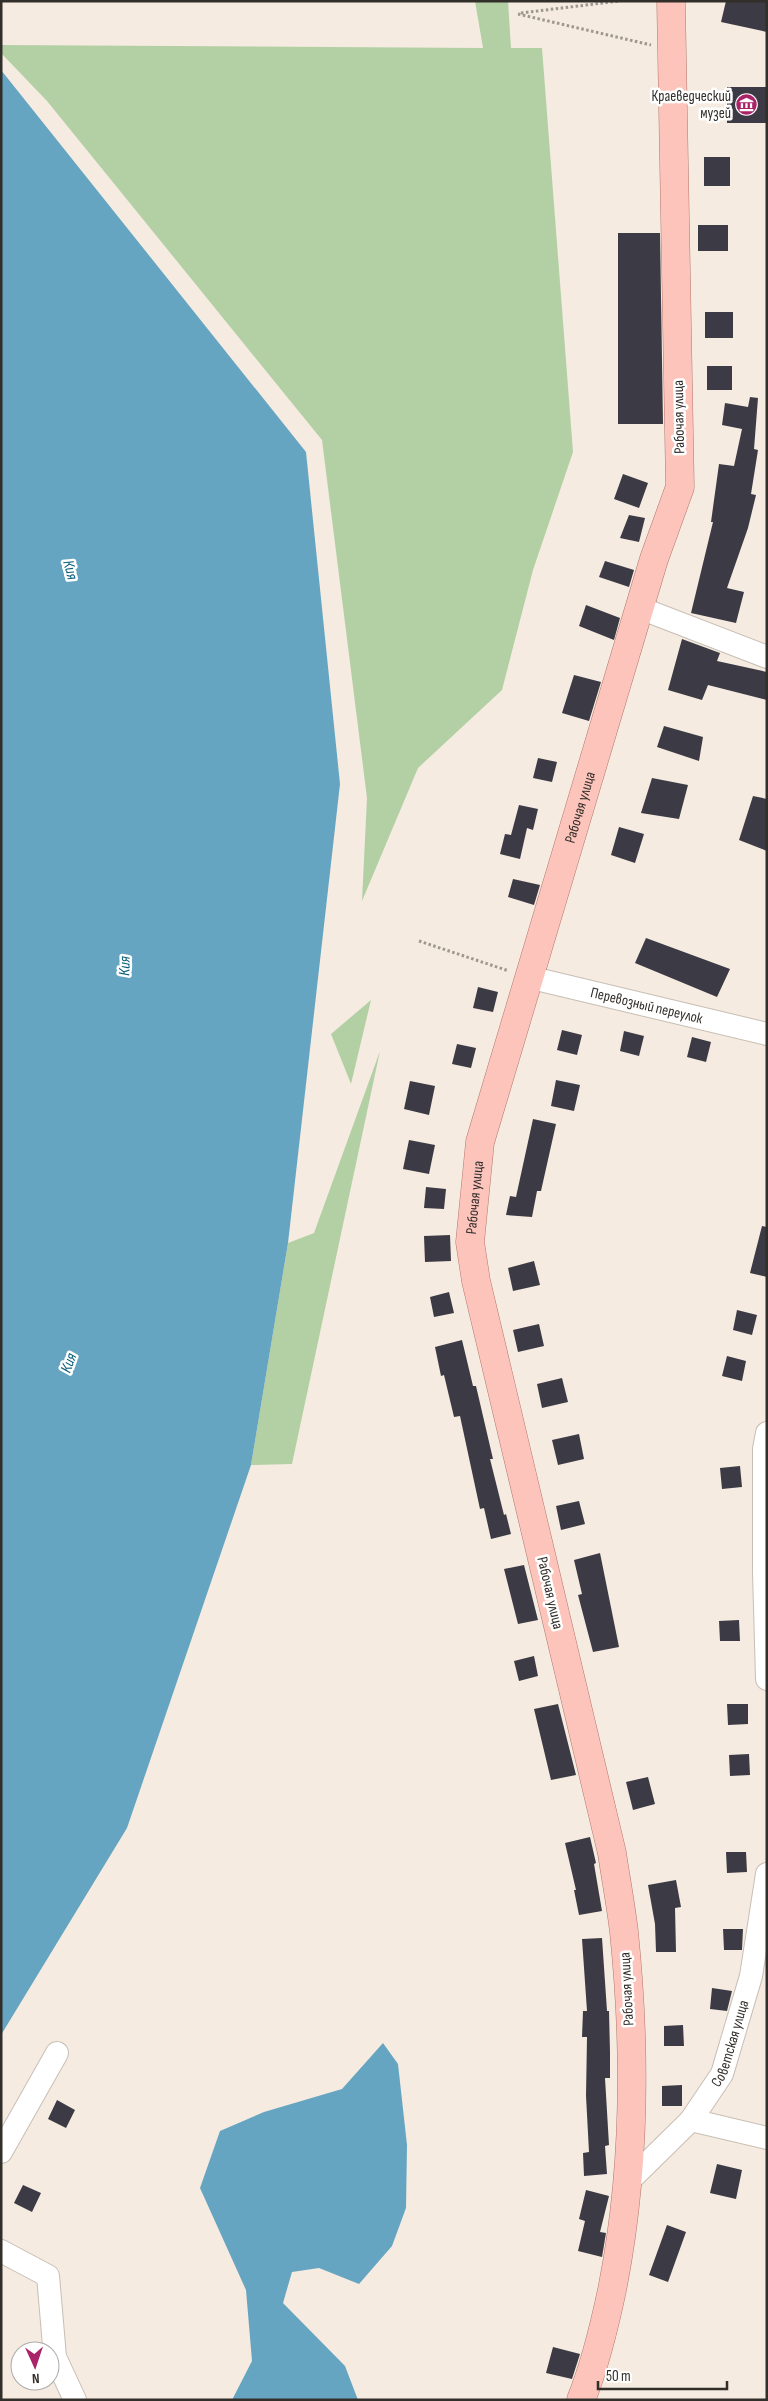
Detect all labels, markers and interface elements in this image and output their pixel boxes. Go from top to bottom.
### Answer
place label: Краеведческий музей [652,87,731,123]
museum icon: Краеведческий музей [735,93,759,117]
street label: Рабочая улица [669,380,689,454]
water label: Кия [58,558,82,583]
street label: Рабочая улица [560,769,600,845]
water label: Кия [115,955,135,976]
street label: Перевозный переулок [589,983,705,1028]
street label: Рабочая улица [461,1160,488,1235]
water label: Кия [57,1350,82,1375]
street label: Рабочая улица [532,1555,568,1631]
street label: Рабочая улица [616,1951,638,2026]
street label: Советская улица [707,1998,753,2091]
north arrow [10,2341,60,2391]
scale bar [598,2358,727,2390]
text: 50 m [606,2367,631,2386]
text: N [31,2370,40,2387]

